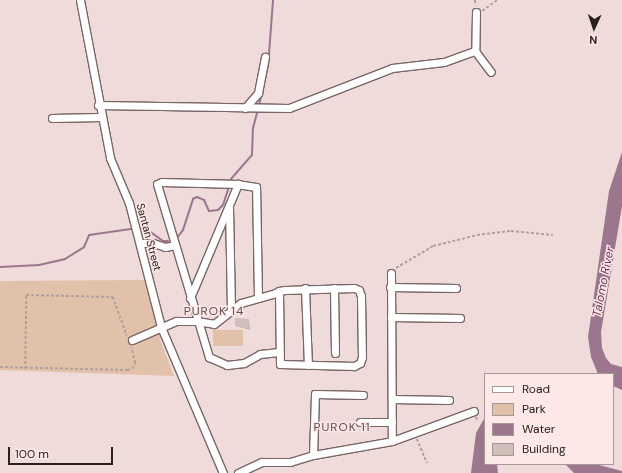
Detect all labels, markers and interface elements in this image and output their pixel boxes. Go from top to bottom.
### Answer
north arrow [574,8,614,48]
text: N [589,33,598,47]
street label: Santan Street [134,202,164,272]
water label: Talomo River [590,246,618,318]
district label: PUROK 14 [184,305,244,319]
legend [484,373,614,465]
text: Road [522,381,550,397]
text: Park [522,401,546,417]
district label: PUROK 11 [314,421,370,435]
text: Water [522,421,555,437]
scale bar [10,439,115,465]
text: Building [522,441,566,457]
text: 100 m [15,446,49,462]

